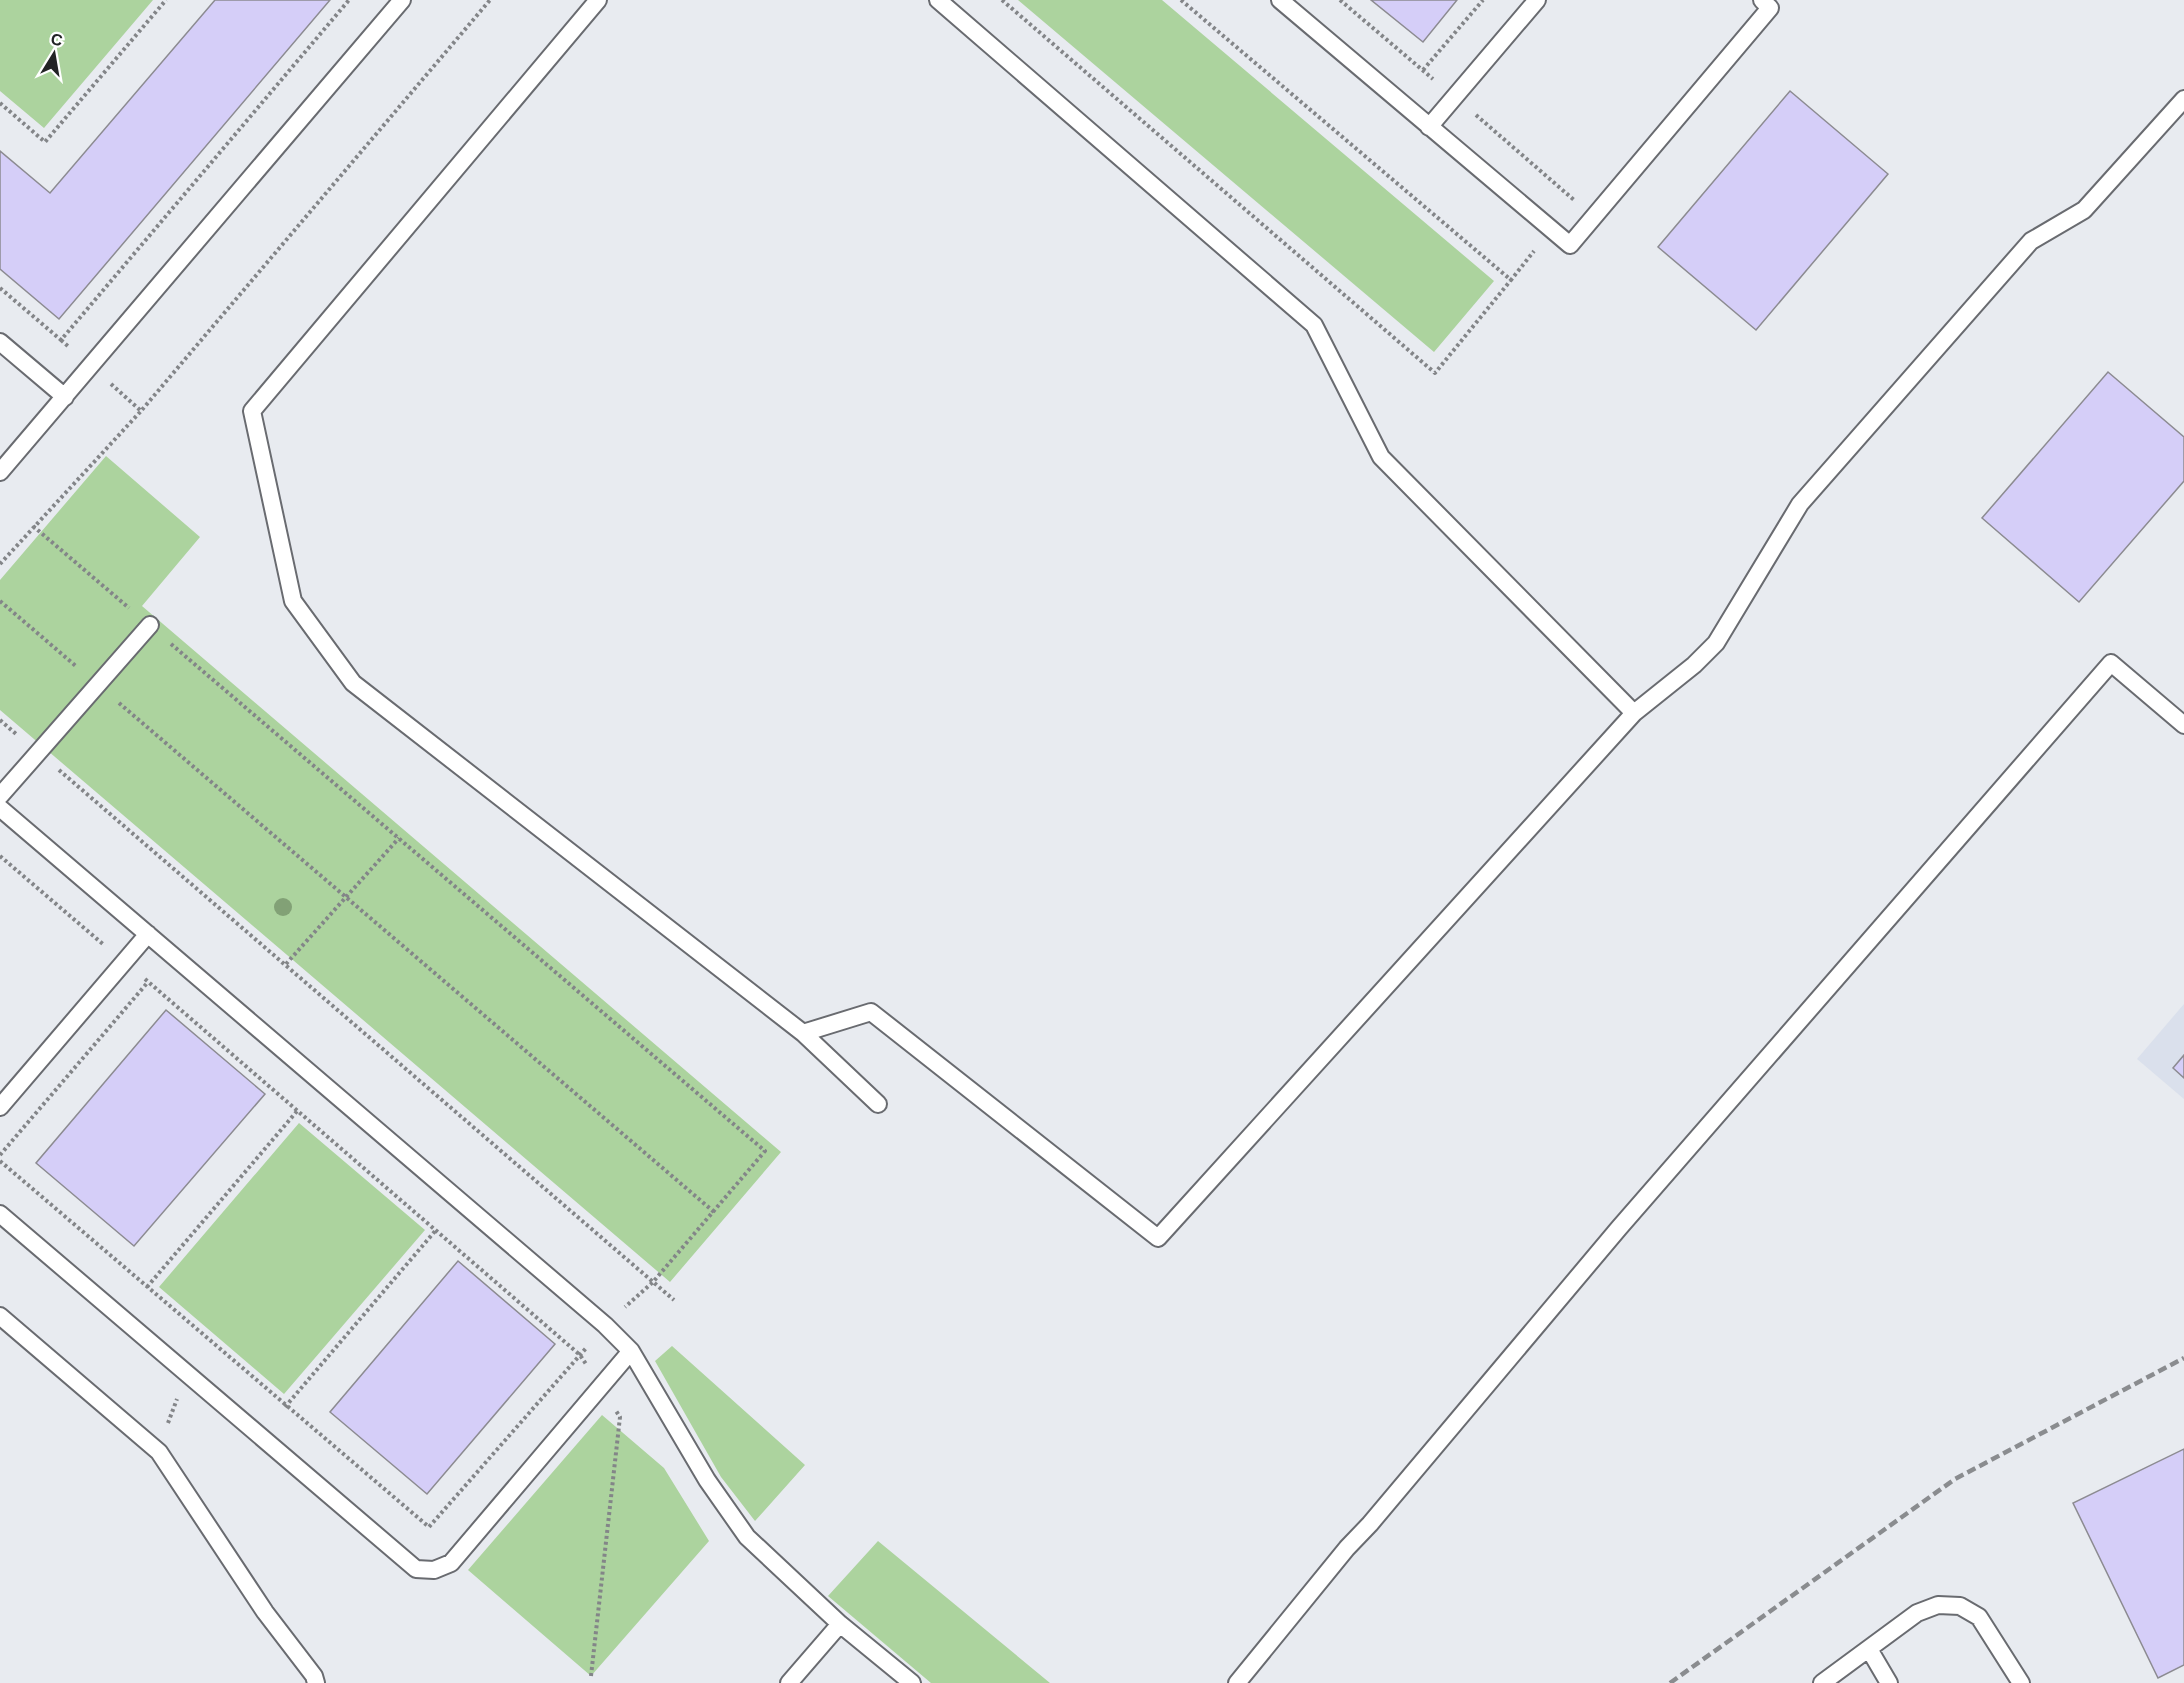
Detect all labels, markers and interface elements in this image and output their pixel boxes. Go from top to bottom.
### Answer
north arrow [24,24,84,84]
text: С [49,28,65,49]

